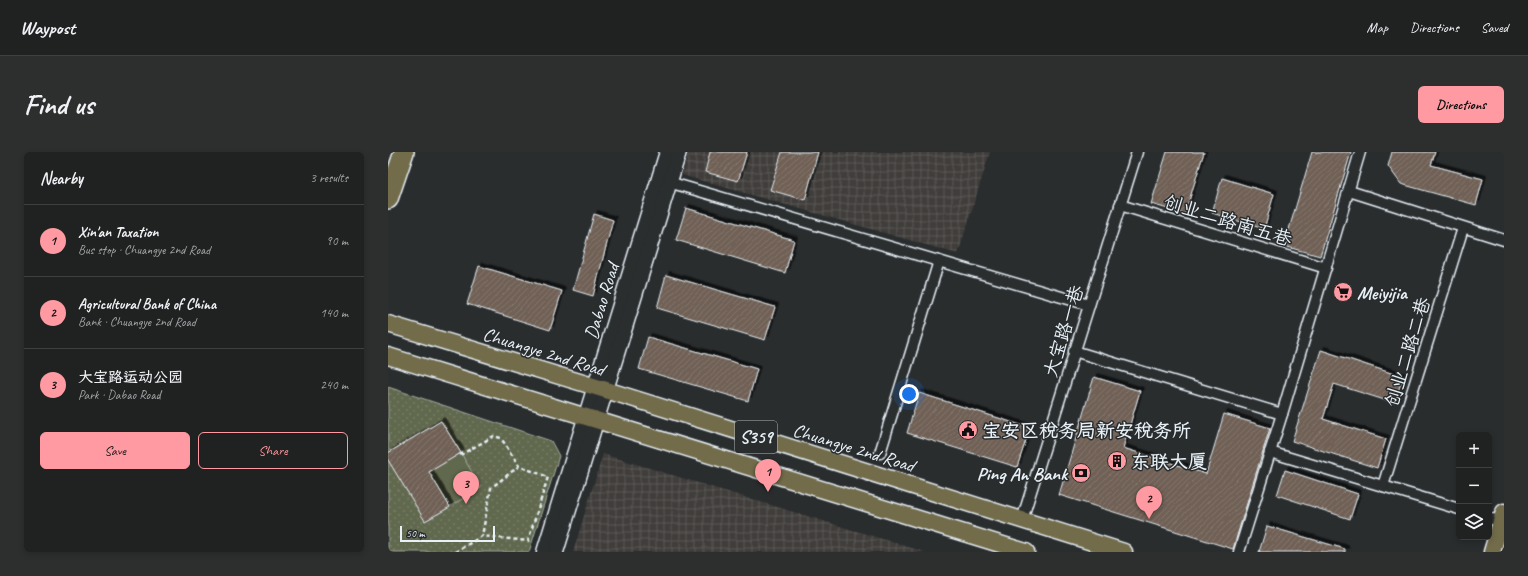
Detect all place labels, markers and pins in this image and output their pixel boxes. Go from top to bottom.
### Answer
supermarket icon: Meiyijia [1332,281,1354,303]
place label: Meiyijia [1357,281,1408,305]
public building icon: 宝安区税务局新安税务所 [957,419,979,441]
place label: 宝安区税务局新安税务所 [982,419,1191,443]
building icon: 东联大厦 [1106,450,1128,472]
place label: 东联大厦 [1131,450,1207,474]
pin: 1 [755,459,781,492]
place label: Ping An Bank [977,462,1069,486]
bank icon: Ping An Bank [1070,462,1092,484]
pin: 3 [453,471,479,504]
pin: 2 [1136,486,1162,519]

